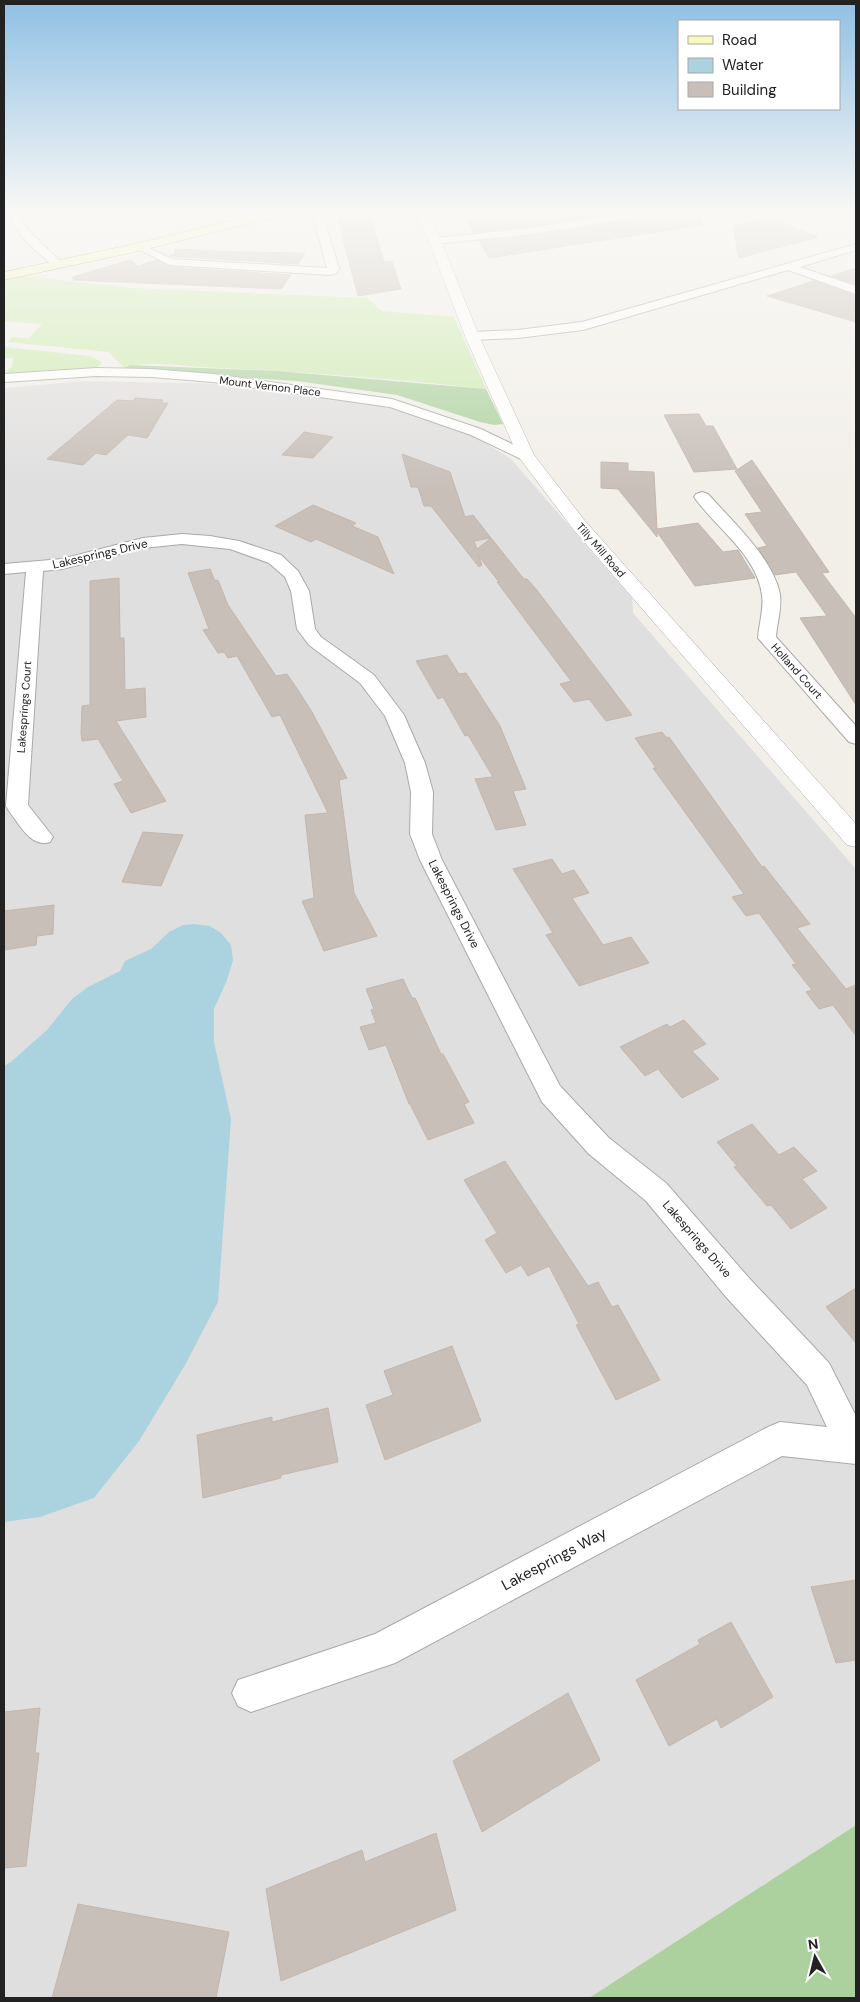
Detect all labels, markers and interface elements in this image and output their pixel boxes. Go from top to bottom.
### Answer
legend [678,20,840,110]
text: Road [722,30,757,50]
text: Water [722,55,764,75]
text: Building [722,80,777,100]
street label: Mount Vernon Place [219,373,321,399]
street label: Tilly Mill Road [573,520,629,580]
street label: Lakesprings Drive [51,535,149,573]
street label: Holland Court [768,640,826,702]
street label: Lakesprings Court [14,660,34,754]
street label: Lakesprings Drive [425,857,483,951]
street label: Lakesprings Drive [659,1197,735,1281]
street label: Lakesprings Way [498,1523,611,1595]
north arrow [790,1932,840,1982]
text: N [807,1935,820,1954]

